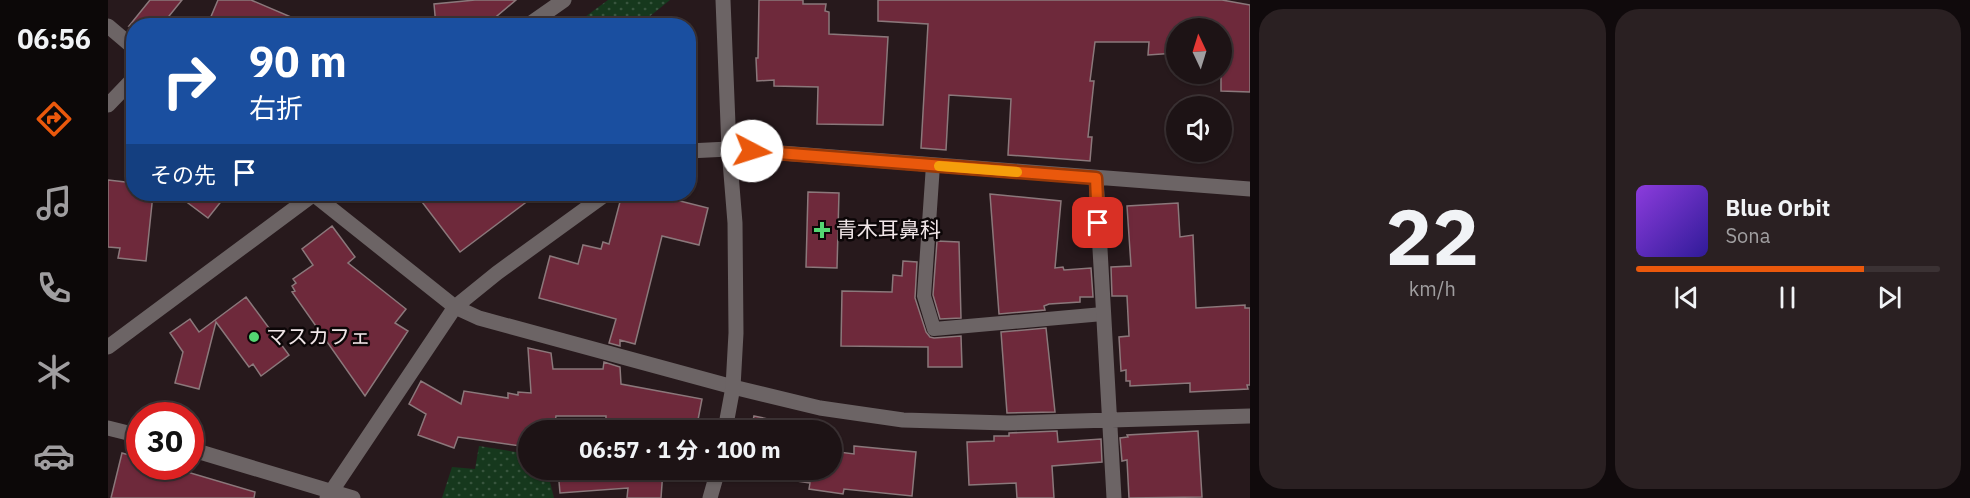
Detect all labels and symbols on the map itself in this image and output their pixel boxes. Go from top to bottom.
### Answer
north arrow [1166,18,1232,84]
position arrow [720,119,784,183]
pin [1072,197,1123,248]
place label: 青木耳鼻科 [836,215,941,243]
marker: 青木耳鼻科 [813,221,831,239]
place label: マスカフェ [266,322,371,350]
marker: マスカフェ [247,330,261,344]
speed limit sign: 30 [126,402,204,480]

